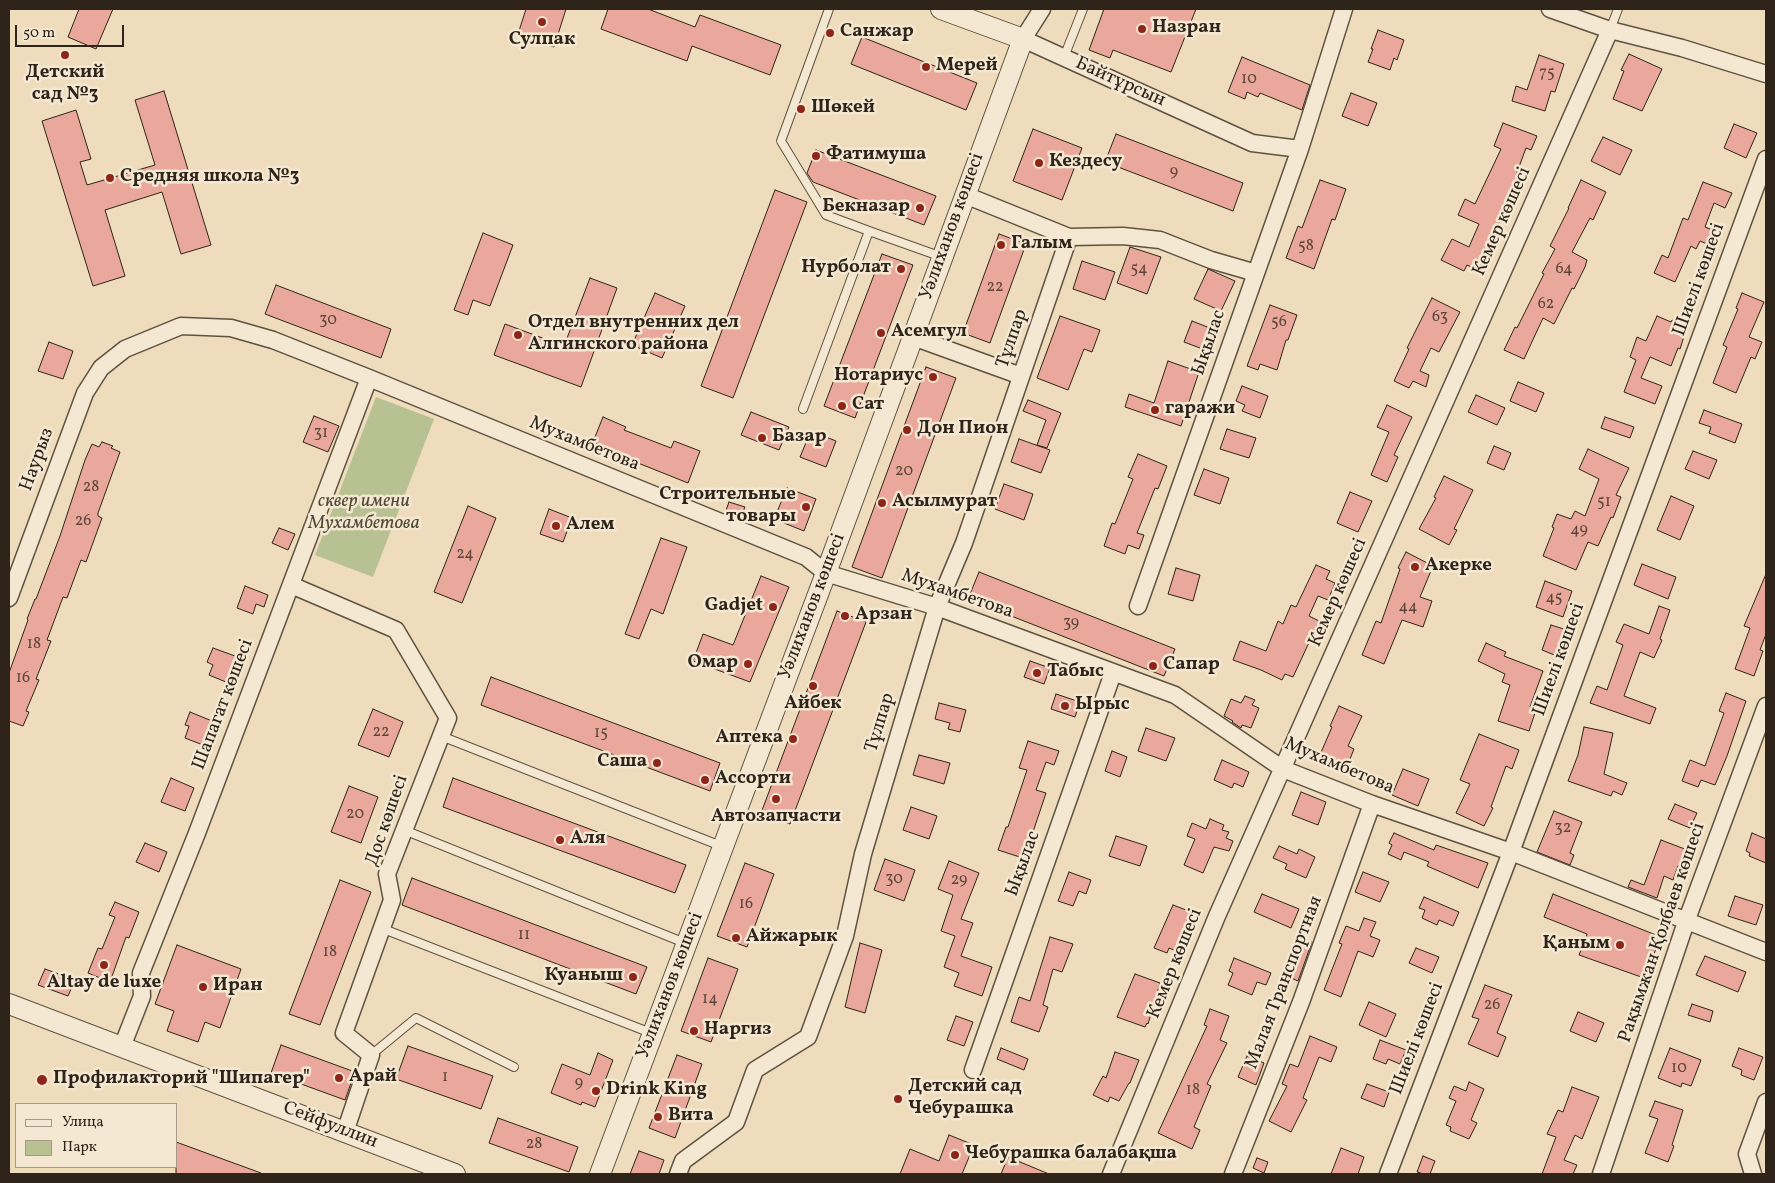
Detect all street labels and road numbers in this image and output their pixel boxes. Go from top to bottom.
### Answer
street label: Байтұрсын [1071,53,1169,113]
street label: Уәлиханов көшесі [916,150,990,304]
street label: Кемер көшесі [1469,164,1537,280]
street label: Шиелі көшесі [1669,220,1731,340]
street label: Тұлпар [992,307,1034,371]
street label: Ықылас [1188,307,1232,379]
street label: Мухамбетова [525,413,643,477]
street label: Наурыз [16,425,60,495]
street label: Уәлиханов көшесі [775,531,851,683]
street label: Кемер көшесі [1305,535,1373,651]
street label: Мухамбетова [898,565,1016,625]
street label: Шиелі көшесі [1529,600,1591,720]
street label: Шапагат көшесі [189,636,259,774]
street label: Тұлпар [861,691,901,755]
street label: Мухамбетова [1281,734,1397,800]
street label: Дос көшесі [362,772,414,870]
street label: Рақымжан Қолбаев көшесі [1615,820,1711,1046]
street label: Ықылас [1002,828,1046,900]
street label: Малая Транспортная [1241,893,1329,1073]
street label: Кемер көшесі [1144,906,1208,1022]
street label: Уәлиханов көшесі [633,910,709,1062]
street label: Шиелі көшесі [1386,980,1450,1098]
street label: Сейфуллин [279,1097,381,1155]

